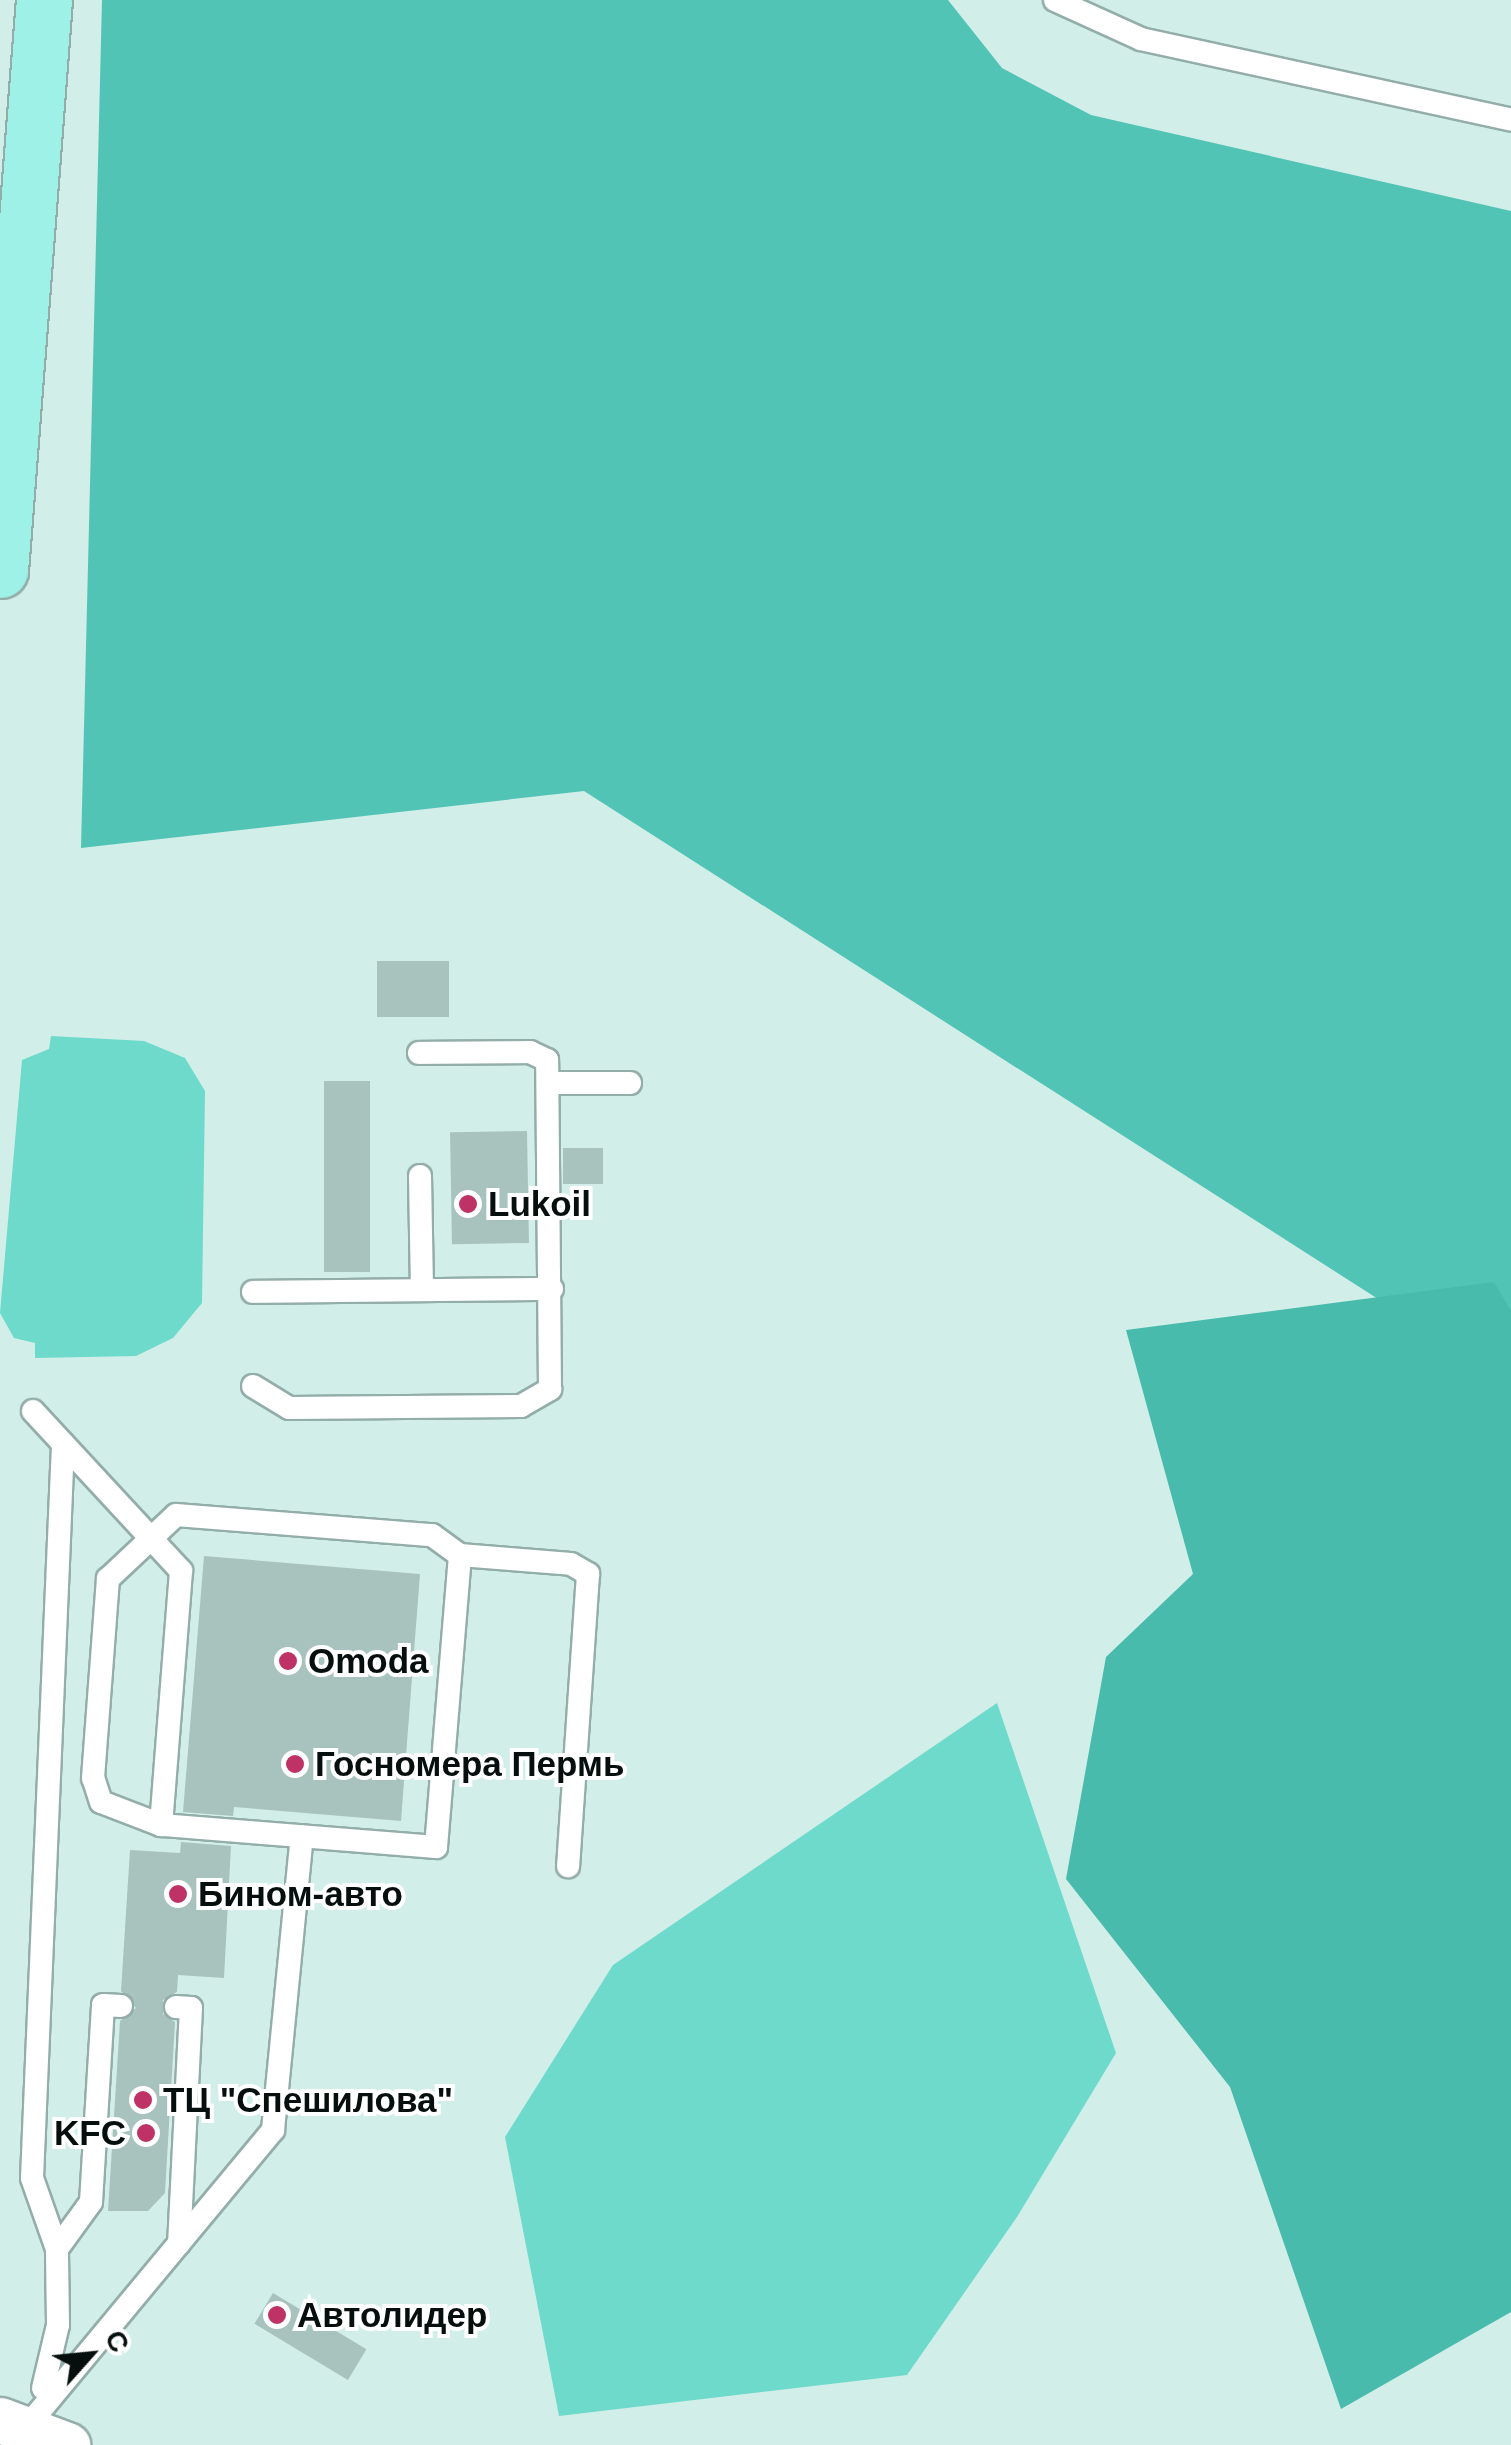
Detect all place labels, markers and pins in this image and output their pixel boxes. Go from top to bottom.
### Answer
place label: Lukoil [488,1183,591,1225]
marker: Lukoil [457,1193,479,1215]
place label: Omoda [308,1640,429,1682]
marker: Omoda [277,1650,299,1672]
place label: Госномера Пермь [315,1743,624,1785]
marker: Госномера Пермь [284,1753,306,1775]
place label: Бином-авто [198,1873,403,1915]
marker: Бином-авто [167,1883,189,1905]
place label: ТЦ "Спешилова" [163,2079,453,2121]
marker: ТЦ "Спешилова" [132,2089,154,2111]
place label: KFC [54,2112,126,2154]
marker: KFC [135,2122,157,2144]
place label: Автолидер [297,2294,487,2336]
marker: Автолидер [266,2304,288,2326]

